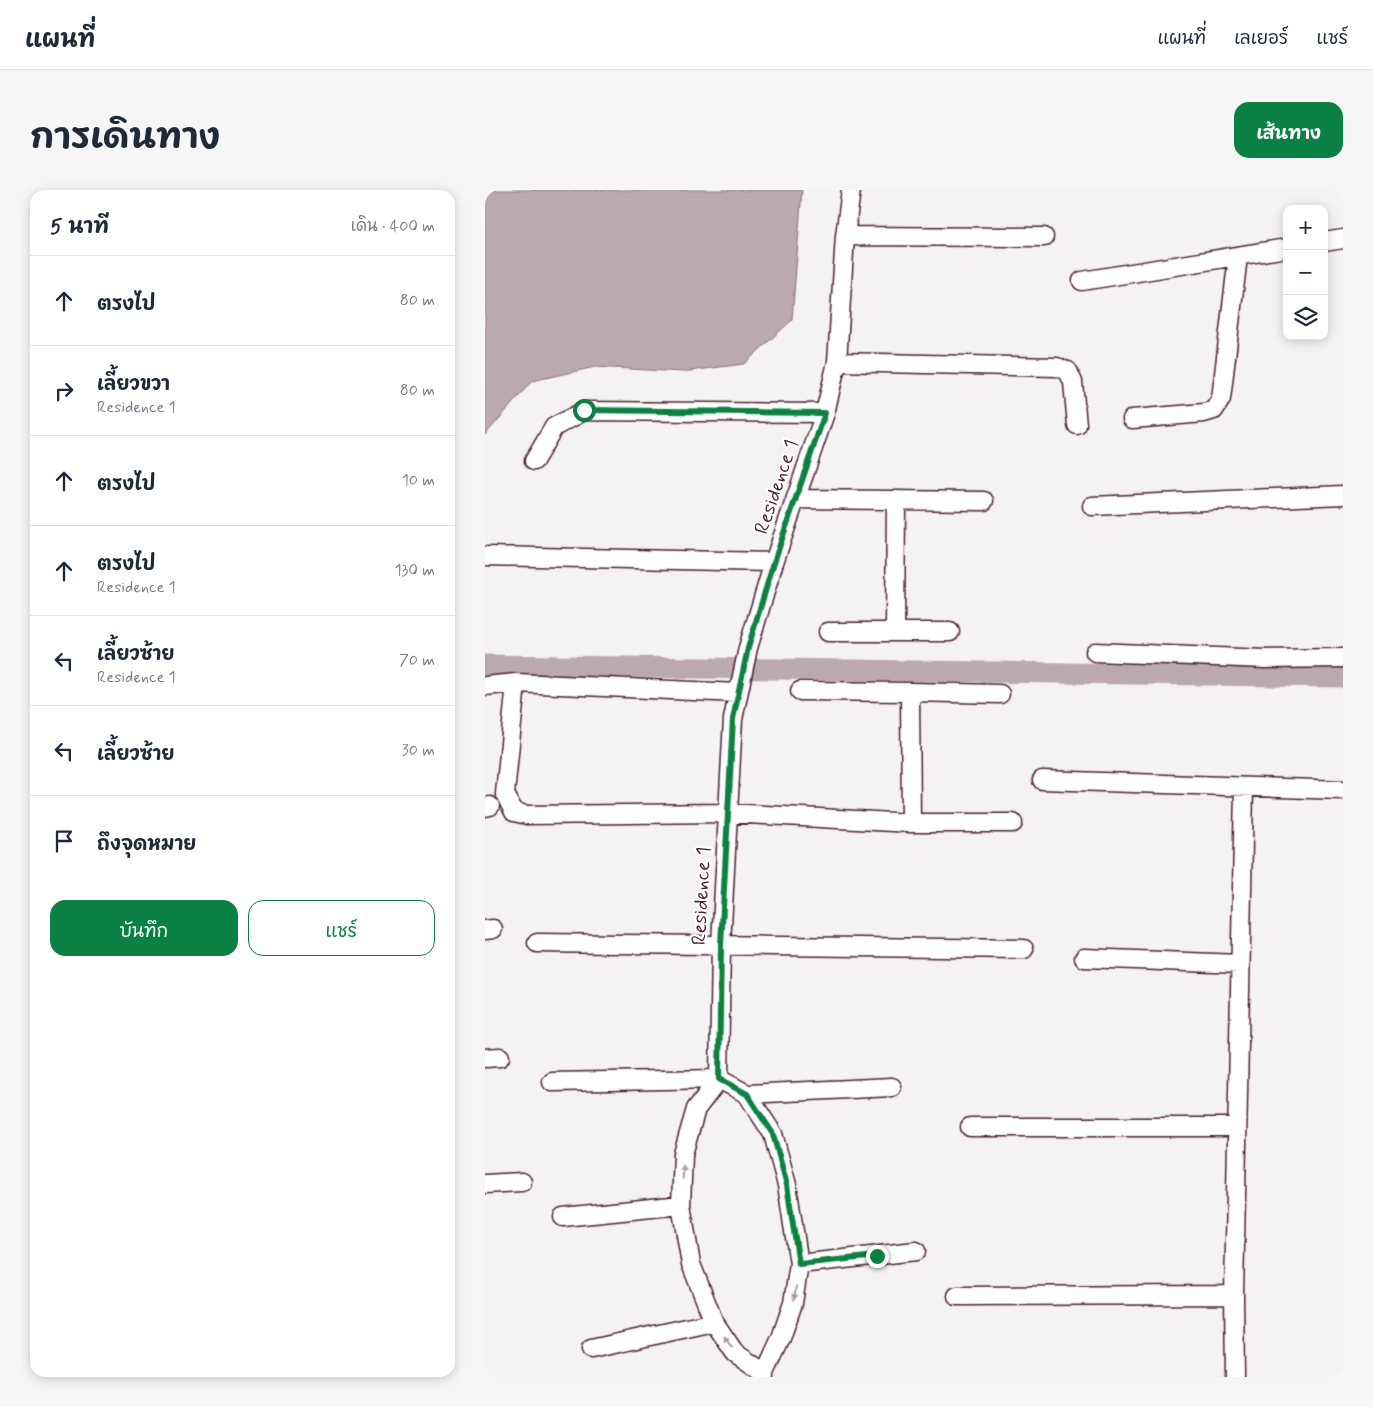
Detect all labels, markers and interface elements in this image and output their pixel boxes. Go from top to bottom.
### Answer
text: แผนที่ [25,25,95,56]
text: แผนที่ [1158,27,1206,51]
text: เลเยอร์ [1234,27,1288,51]
text: แชร์ [1316,27,1348,51]
button: เส้นทาง [1234,102,1343,158]
text: การเดินทาง [30,115,220,161]
map controls [1283,205,1328,340]
button: + [1283,205,1328,250]
text: 5 นาที [50,213,109,241]
text: เดิน · 400 m [351,216,435,237]
button: − [1283,250,1328,295]
icon: ahead [50,287,78,315]
text: 80 m [400,290,435,311]
text: ตรงไป [97,292,155,317]
button: layers [1283,295,1328,340]
text: เลี้ยวขวา [97,372,170,397]
icon: right [50,377,78,405]
text: 80 m [400,380,435,401]
text: Residence 1 [97,397,176,418]
route start [573,399,596,422]
street label: Residence 1 [748,436,806,538]
icon: ahead [50,467,78,495]
text: 10 m [402,470,435,491]
text: ตรงไป [97,472,155,497]
text: ตรงไป [97,552,155,577]
icon: ahead [50,557,78,585]
text: 130 m [394,560,435,581]
text: Residence 1 [97,577,176,598]
text: เลี้ยวซ้าย [97,642,174,667]
icon: left [50,647,78,675]
text: 70 m [399,650,435,671]
text: Residence 1 [97,667,176,688]
icon: left [50,737,78,765]
text: 30 m [402,740,435,761]
text: เลี้ยวซ้าย [97,742,174,767]
icon: arrive [50,827,78,855]
text: ถึงจุดหมาย [97,832,196,857]
street label: Residence 1 [686,846,718,946]
button: บันทึก [50,900,238,956]
button: แชร์ [248,900,435,956]
one-way arrow [679,1163,687,1179]
route end [866,1245,889,1268]
one-way arrow [790,1285,798,1301]
one-way arrow [723,1336,732,1349]

